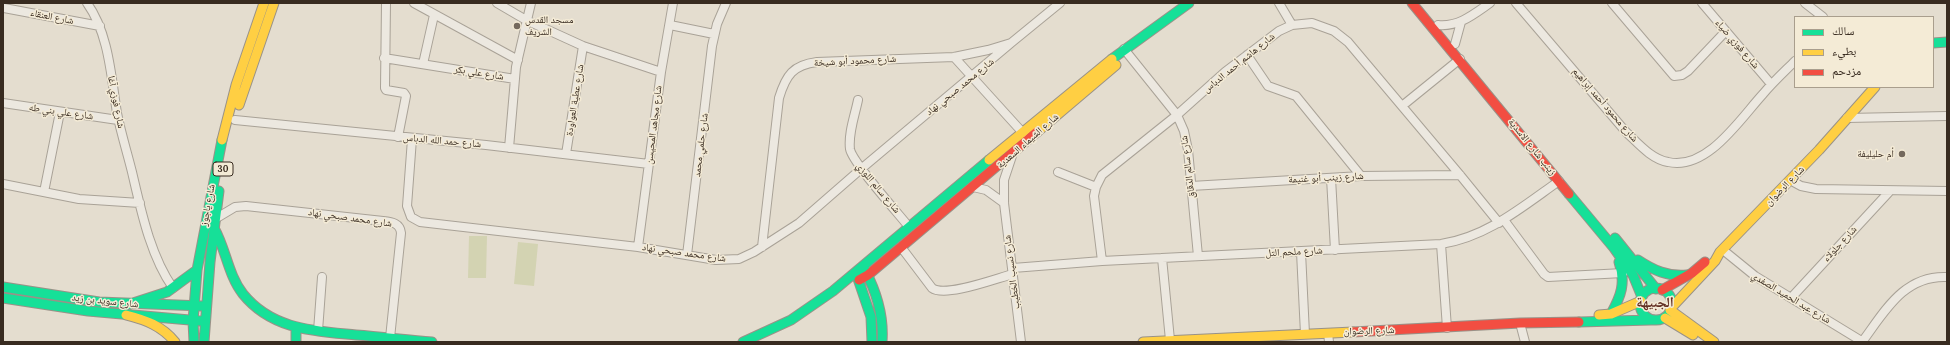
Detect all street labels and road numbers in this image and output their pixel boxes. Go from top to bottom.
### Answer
street label: شارع العنقاء [29,7,75,27]
street label: شارع فوزي ضياء [1712,17,1762,71]
street label: شارع هاشم أحمد الدباس [1201,30,1277,96]
street label: شارع محمود أبو شيخة [814,53,896,69]
street label: شارع محمد صبحي نهاد [923,56,997,118]
street label: شارع علي بكر [453,63,505,83]
street label: شارع عطية العواودة [563,63,587,137]
street label: شارع محمود أحمد إبراهيم [1570,66,1640,144]
street label: شارع فوزي آغا [105,75,127,129]
street label: شارع مجاهد المحيسن [643,85,665,165]
street label: شارع علي بني طه [28,102,94,122]
street label: شارع الشيماء السعدية [995,111,1061,171]
street label: شارع حلمي محمد [691,112,711,178]
street label: زينب شارع الاسدية [1505,116,1559,178]
street label: شارع حمد الله الدباس [403,132,481,150]
street label: شارع سالم الدقاق [1178,135,1198,199]
street label: شارع سالم اللوزي [853,160,903,216]
road number: 30 [213,162,233,176]
street label: شارع الرضوان [1763,164,1807,208]
street label: شارع زينب أبو غنيمة [1288,170,1364,186]
street label: شارع ياجوز [198,183,218,227]
street label: شارع محمد صبحي نهاد [307,206,393,230]
street label: شارع جلولاء [1820,224,1860,264]
street label: شارع نسيب الخطيب [1001,234,1023,310]
street label: شارع محمد صبحي نهاد [641,241,727,265]
street label: شارع ملحم التل [1265,245,1323,259]
street label: شارع عبد الحميد الصفدي [1749,270,1833,326]
street label: شارع سويد بن زيد [71,292,139,310]
street label: شارع الرضوان [1343,324,1395,338]

